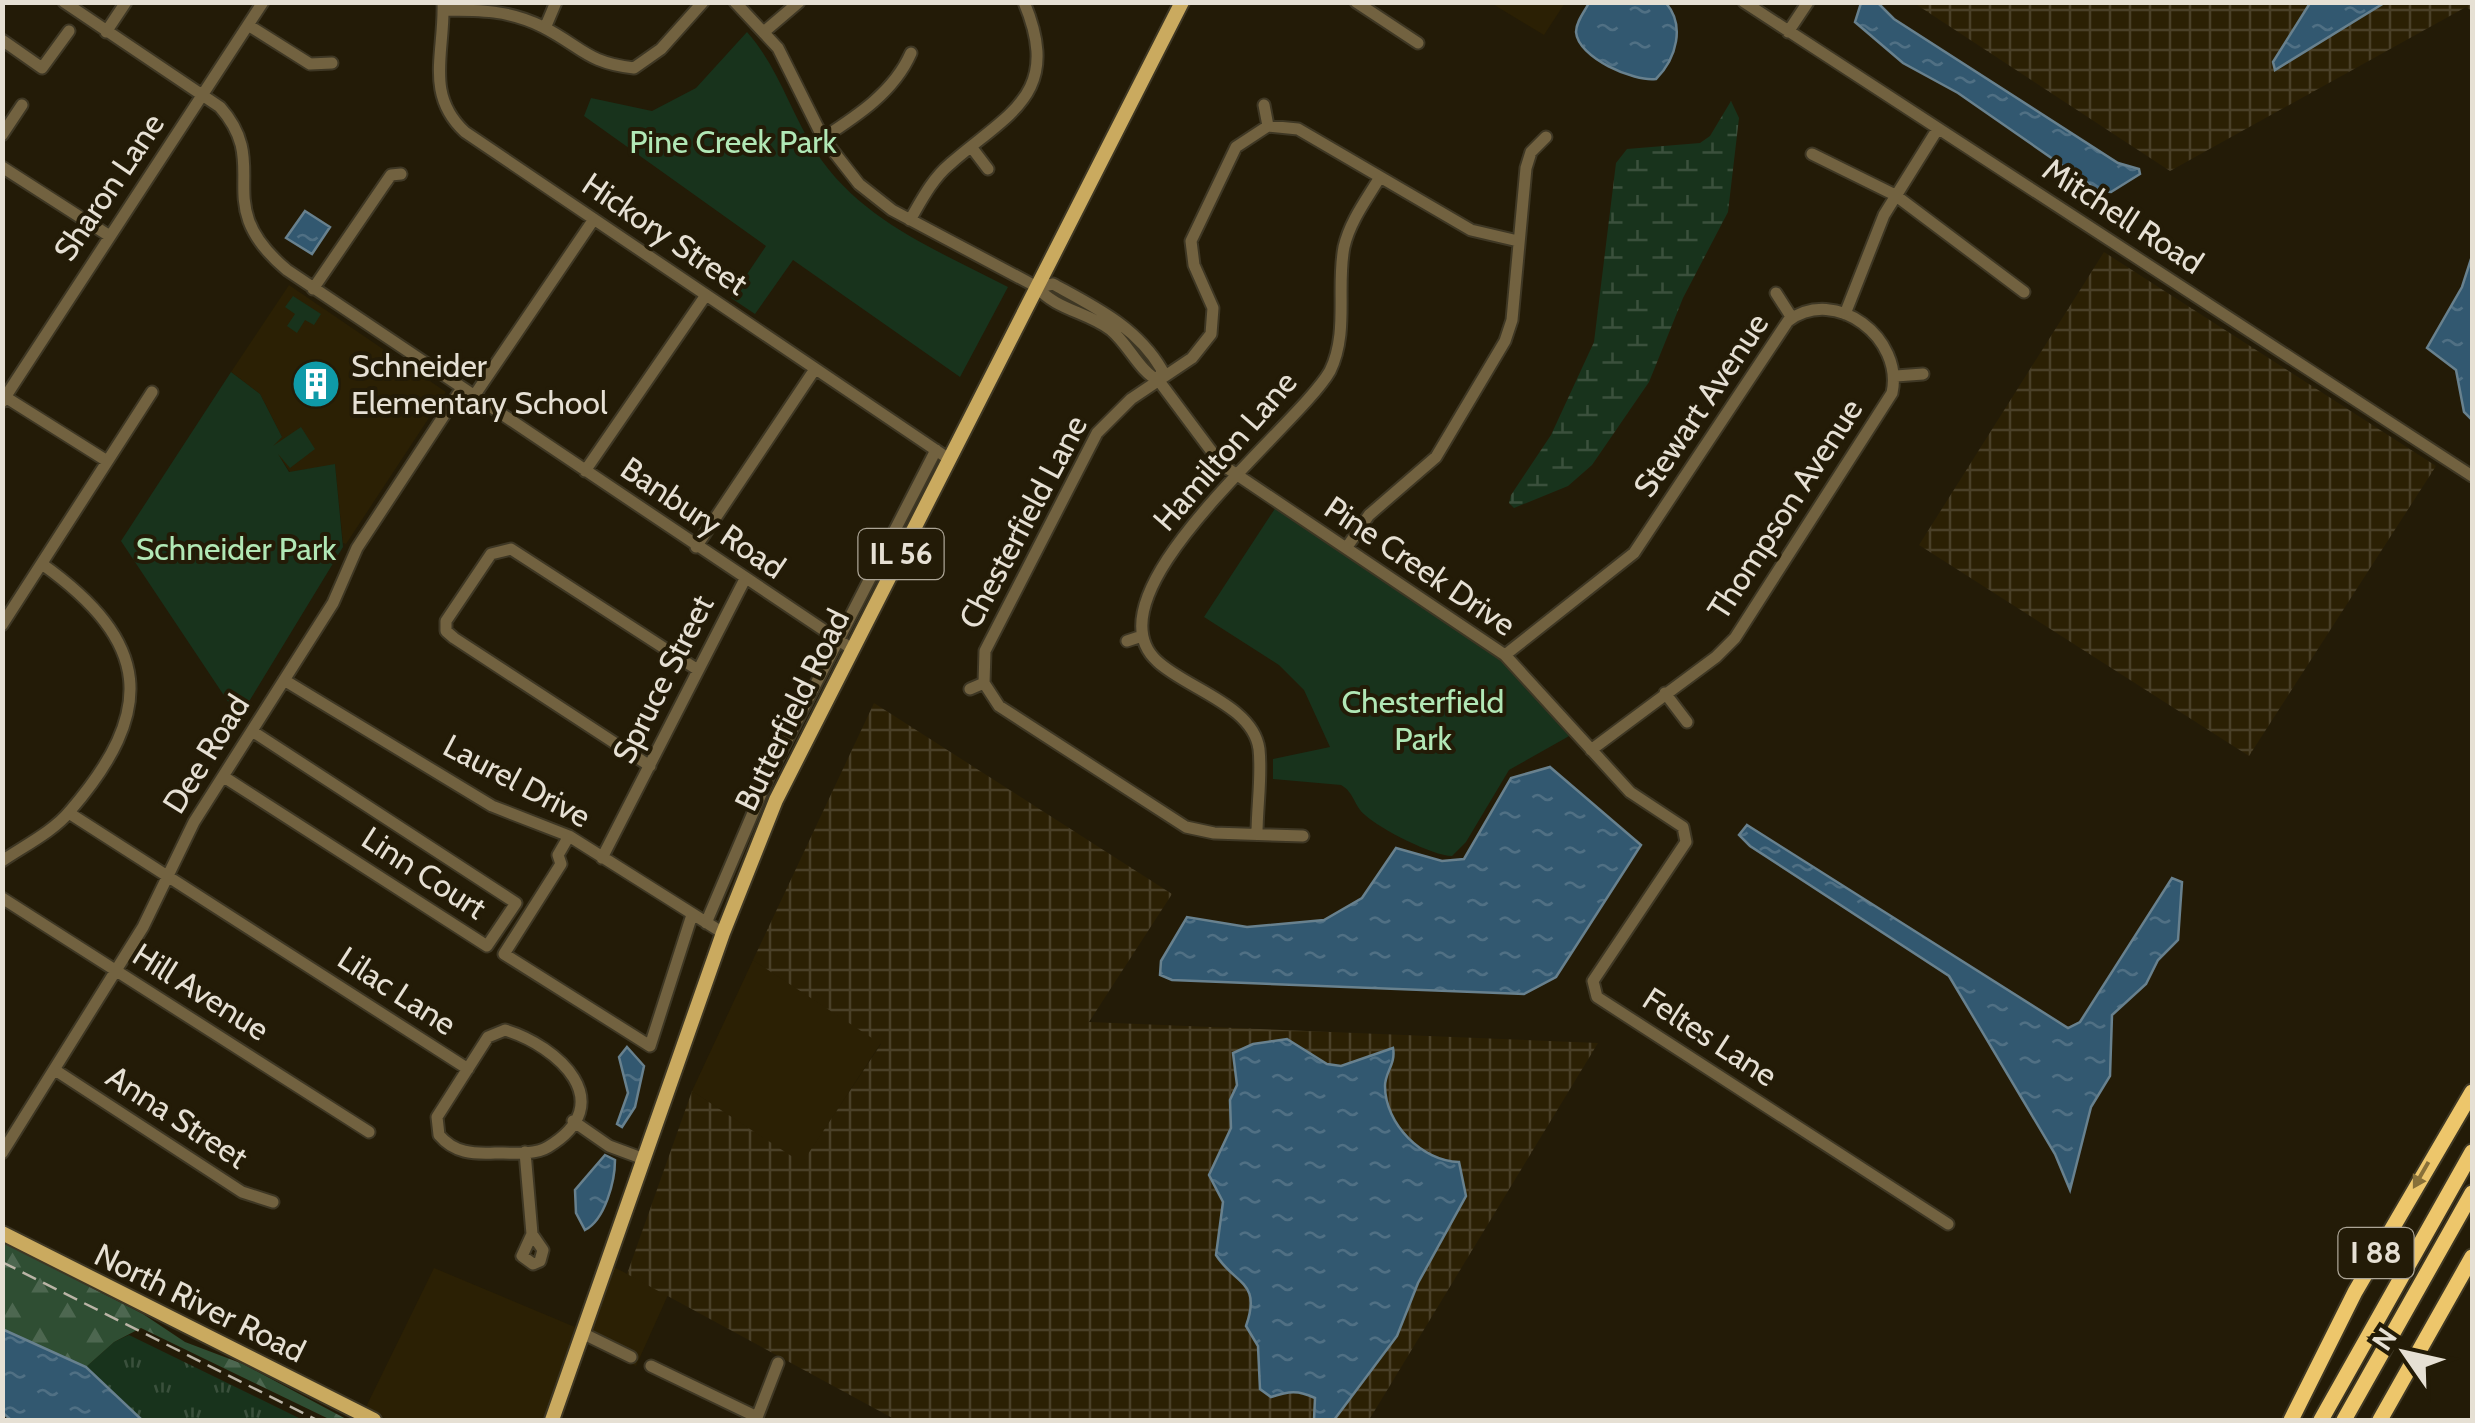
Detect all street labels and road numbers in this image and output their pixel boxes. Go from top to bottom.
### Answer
street label: Sharon Lane [45,106,172,268]
street label: Mitchell Road [2036,149,2211,282]
street label: Hickory Street [575,164,755,303]
street label: Stewart Avenue [1625,305,1776,504]
street label: Hamilton Lane [1145,363,1305,539]
street label: Thompson Avenue [1699,391,1870,626]
street label: Chesterfield Lane [950,409,1095,635]
street label: Banbury Road [614,448,793,587]
street label: Pine Creek Drive [1318,487,1523,644]
road number: IL 56 [858,529,944,579]
street label: Spruce Street [604,588,722,769]
street label: Butterfield Road [726,603,857,817]
street label: Dee Road [154,687,257,820]
street label: Laurel Drive [437,726,597,836]
street label: Linn Court [355,818,494,927]
street label: Hill Avenue [126,935,276,1049]
street label: Lilac Lane [331,938,464,1043]
street label: Feltes Lane [1636,979,1785,1094]
street label: Anna Street [99,1057,255,1177]
road number: I 88 [2338,1228,2414,1278]
street label: North River Road [89,1235,312,1370]

